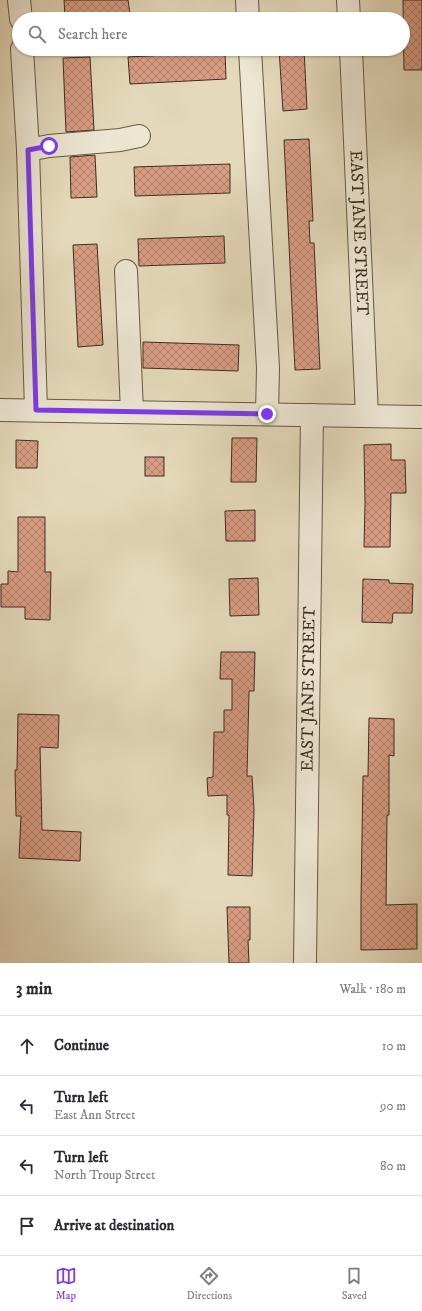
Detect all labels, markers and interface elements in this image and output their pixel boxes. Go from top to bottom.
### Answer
search box [12,12,410,56]
icon: search [26,23,48,45]
text: Search here [58,25,127,44]
route start [40,137,58,155]
street label: EAST JANE STREET [344,150,374,316]
route end [258,405,276,423]
street label: EAST JANE STREET [296,606,321,772]
text: 3 min [16,978,52,1000]
text: Walk · 180 m [339,981,406,997]
icon: ahead [16,1035,38,1057]
text: Continue [54,1036,109,1055]
text: 10 m [382,1038,406,1054]
text: Turn left [54,1088,108,1107]
icon: left [16,1095,38,1117]
text: 90 m [380,1098,406,1114]
text: East Ann Street [54,1107,135,1123]
text: Turn left [54,1148,108,1167]
icon: left [16,1155,38,1177]
text: 80 m [380,1158,406,1174]
text: North Troup Street [54,1167,155,1183]
icon: arrive [16,1215,38,1237]
text: Arrive at destination [54,1216,174,1235]
tab: Map [55,1265,77,1303]
tab: Directions [187,1265,232,1303]
tab: Saved [342,1265,367,1303]

